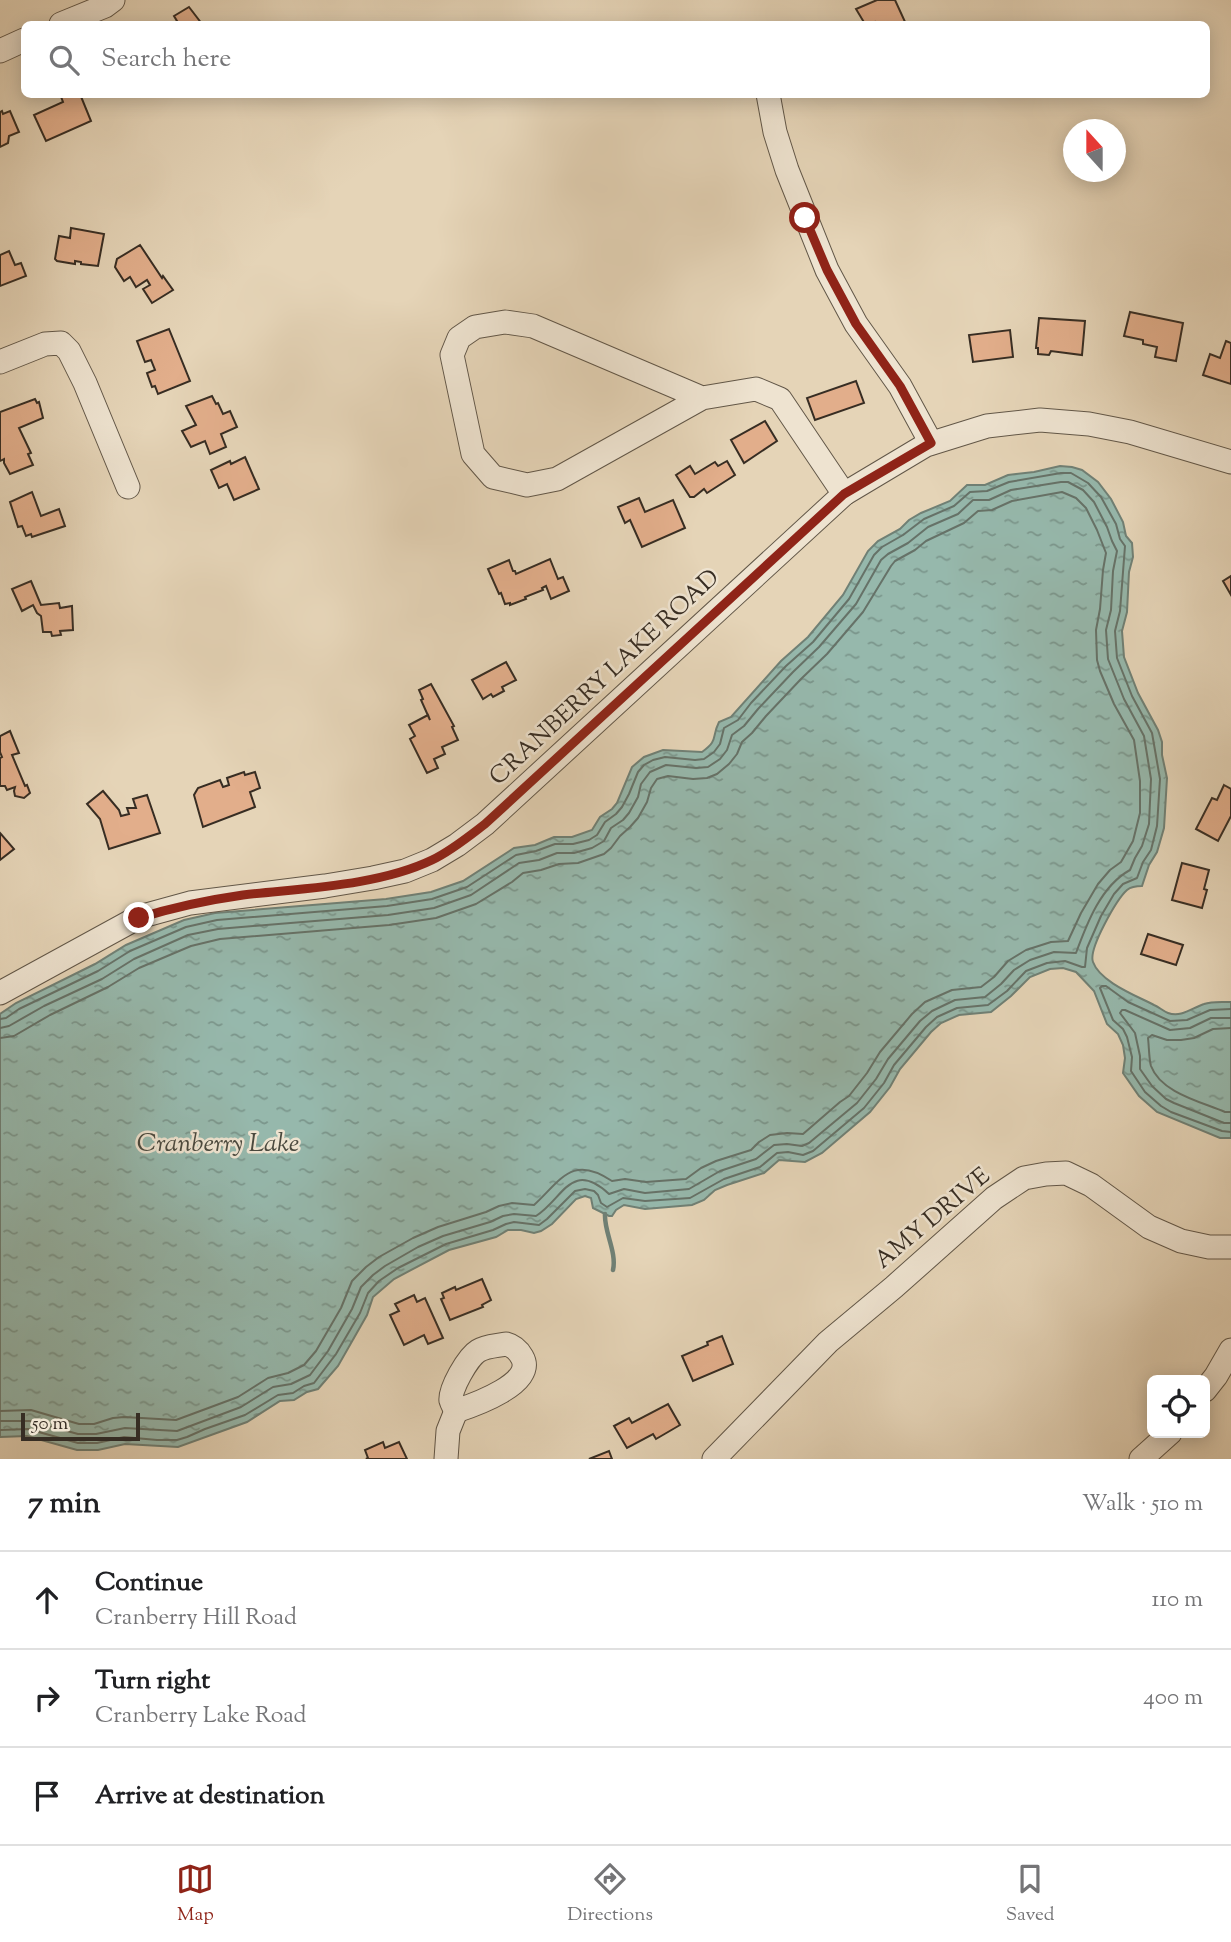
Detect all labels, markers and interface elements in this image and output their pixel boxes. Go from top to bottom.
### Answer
search box [21,21,1210,98]
icon: search [45,41,83,79]
text: Search here [101,41,231,78]
north arrow [1063,119,1126,182]
route start [789,202,820,233]
street label: CRANBERRY LAKE ROAD [482,562,728,794]
route end [123,902,154,933]
water label: Cranberry Lake [137,1126,299,1163]
street label: AMY DRIVE [868,1160,999,1278]
map controls [1147,1375,1210,1438]
button: locate [1147,1375,1210,1438]
scale bar [21,1410,140,1442]
text: 50 m [32,1411,68,1438]
text: 7 min [28,1483,100,1526]
text: Walk · 510 m [1082,1488,1203,1521]
text: Continue [95,1565,203,1602]
icon: ahead [28,1581,66,1619]
text: 110 m [1152,1584,1203,1617]
text: Cranberry Hill Road [95,1602,297,1635]
text: Turn right [95,1663,210,1700]
icon: right [28,1679,66,1717]
text: 400 m [1143,1682,1203,1715]
text: Cranberry Lake Road [95,1700,307,1733]
icon: arrive [28,1777,66,1815]
text: Arrive at destination [95,1778,325,1815]
tab: Map [176,1860,214,1929]
tab: Directions [567,1860,653,1929]
tab: Saved [1006,1860,1055,1929]

